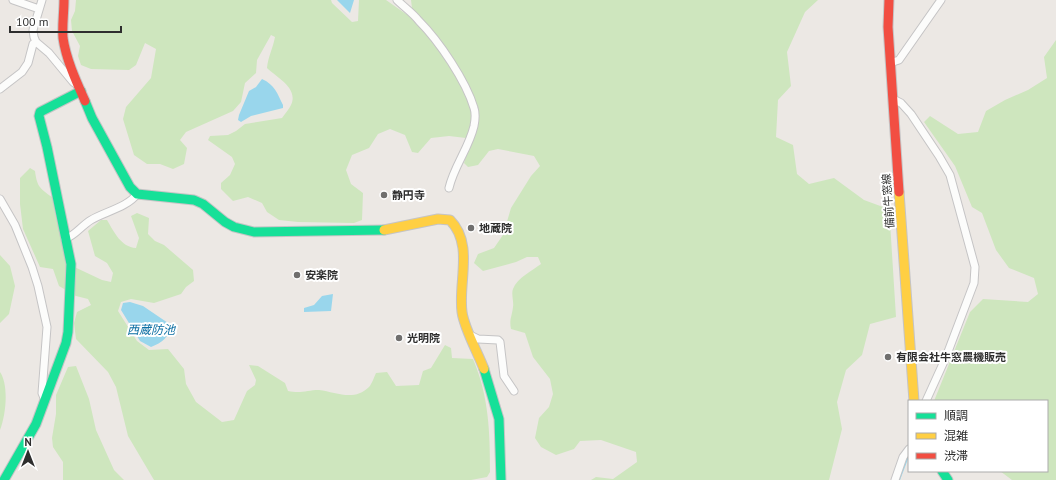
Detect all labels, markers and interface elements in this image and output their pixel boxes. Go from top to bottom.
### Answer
scale bar [10,8,121,34]
text: 100 m [16,14,49,29]
street label: 備前牛窓線 [879,173,897,229]
place label: 静円寺 [392,188,425,202]
marker: 静円寺 [379,190,389,200]
place label: 地蔵院 [479,221,512,235]
marker: 地蔵院 [466,223,476,233]
place label: 安楽院 [305,268,338,282]
marker: 安楽院 [292,270,302,280]
water label: 西蔵防池 [127,322,176,337]
place label: 光明院 [407,331,440,345]
marker: 光明院 [394,333,404,343]
place label: 有限会社牛窓農機販売 [896,350,1006,364]
marker: 有限会社牛窓農機販売 [883,352,893,362]
legend [908,400,1048,472]
text: 順調 [944,408,968,423]
text: 混雑 [944,428,968,443]
north arrow [8,432,48,472]
text: N [24,435,32,449]
text: 渋滞 [944,448,968,463]

